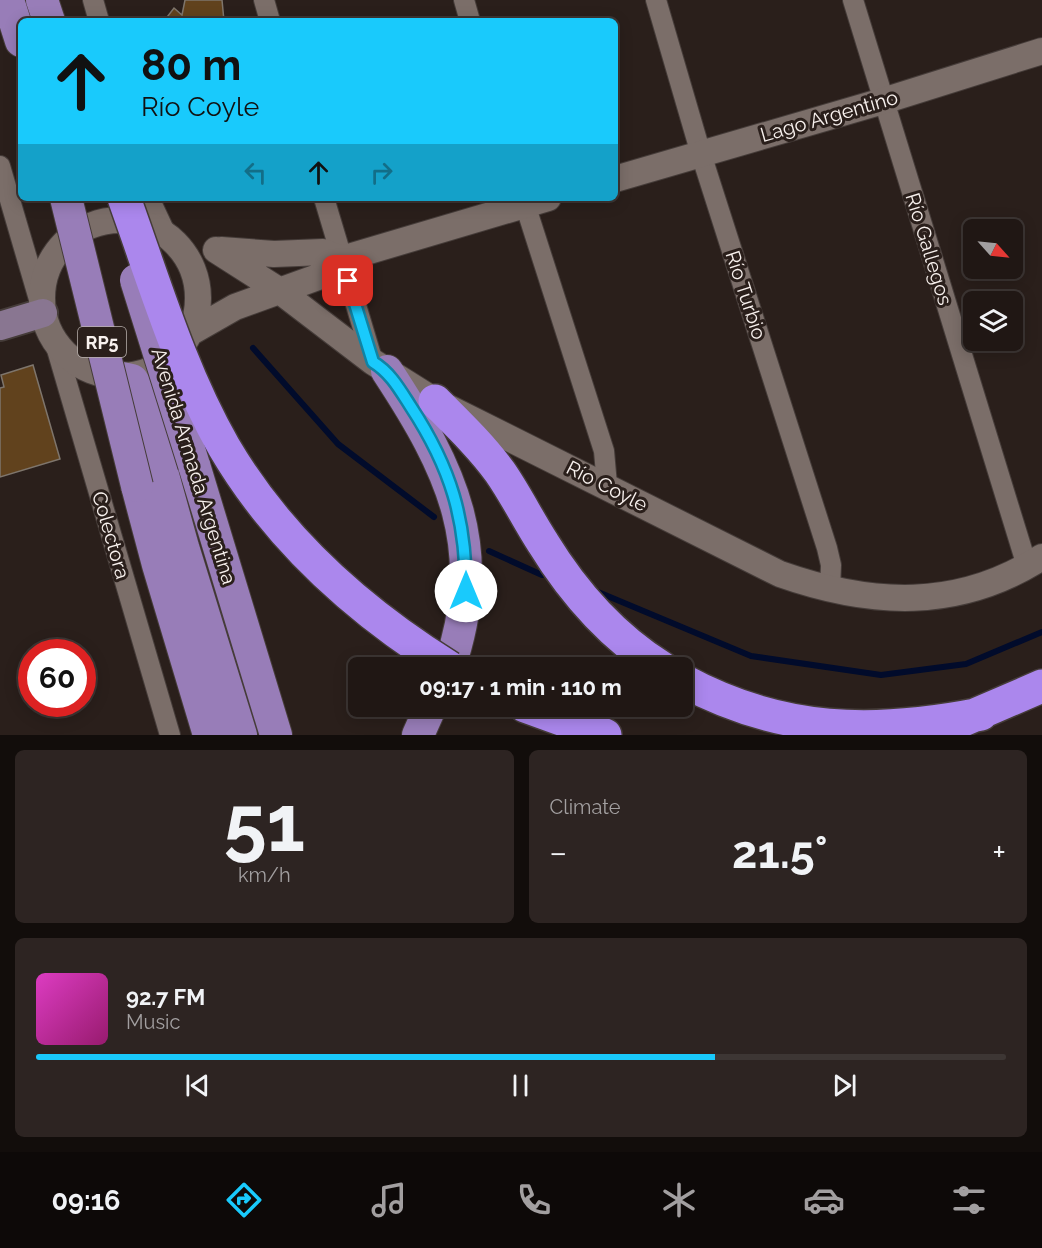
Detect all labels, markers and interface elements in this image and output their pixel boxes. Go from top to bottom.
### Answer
text: 80 m [141,41,241,90]
icon: ahead [42,42,120,120]
street label: Lago Argentino [758,85,901,147]
text: Río Coyle [141,91,259,122]
icon: left [239,156,272,189]
icon: ahead [302,156,335,189]
icon: right [365,156,398,189]
street label: Río Gallegos [901,190,957,308]
north arrow [963,219,1023,279]
map controls [963,219,1023,351]
street label: Río Turbio [720,248,772,342]
pin [322,255,373,306]
icon: arrive [331,264,364,297]
button: layers [963,291,1023,351]
road number: RP5 [78,327,126,357]
street label: Avenida Armada Argentina [147,345,241,587]
street label: Río Coyle [563,455,652,517]
street label: Colectora [87,488,135,582]
position arrow [434,559,498,623]
speed limit sign: 60 [18,639,96,717]
text: 09:17 · 1 min · 110 m [419,674,622,700]
text: 51 [223,778,305,869]
text: Climate [550,795,621,819]
text: 21.5° [732,826,828,879]
text: − [550,833,567,872]
text: + [992,833,1006,872]
text: km/h [238,863,291,887]
text: 92.7 FM [126,984,205,1010]
text: Music [126,1010,180,1034]
icon: previous [181,1069,214,1102]
icon: pause [504,1069,537,1102]
icon: next [828,1069,861,1102]
icon: directions [223,1179,265,1221]
icon: music [368,1179,410,1221]
icon: phone [513,1179,555,1221]
icon: climate [658,1179,700,1221]
icon: car [803,1179,845,1221]
icon: filters [948,1179,990,1221]
text: 09:16 [52,1185,120,1216]

